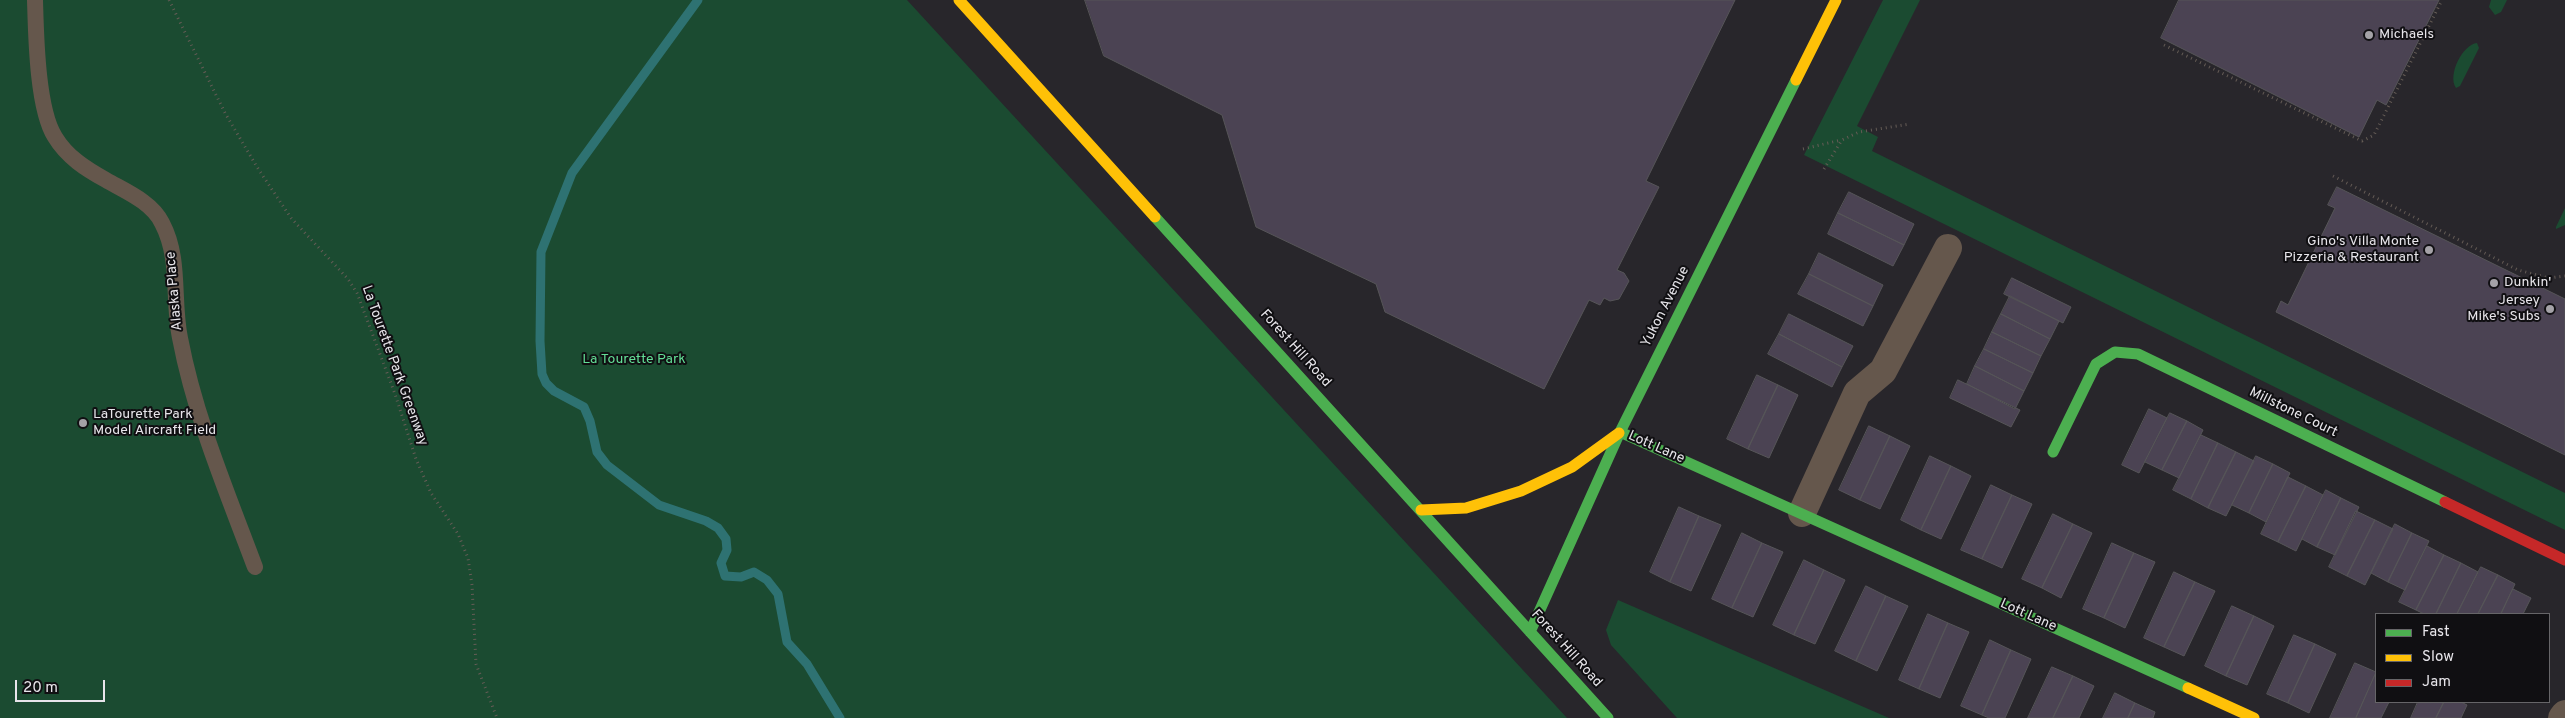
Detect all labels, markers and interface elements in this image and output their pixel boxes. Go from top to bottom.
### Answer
place label: Michaels [2379,27,2434,43]
marker: Michaels [2363,29,2375,41]
place label: Gino's Villa Monte Pizzeria & Restaurant [2284,234,2419,266]
marker: Gino's Villa Monte Pizzeria & Restaurant [2423,244,2435,256]
street label: Alaska Place [163,251,187,331]
street label: Yukon Avenue [1638,264,1694,350]
place label: Dunkin' [2504,275,2551,291]
marker: Dunkin' [2488,277,2500,289]
street label: La Tourette Park Greenway [357,284,431,448]
place label: Jersey Mike's Subs [2467,293,2540,326]
marker: Jersey Mike's Subs [2544,303,2556,315]
street label: Forest Hill Road [1256,307,1334,391]
park label: La Tourette Park [582,352,686,368]
street label: Millstone Court [2246,384,2340,442]
place label: LaTourette Park Model Aircraft Field [93,407,216,440]
marker: LaTourette Park Model Aircraft Field [77,417,89,429]
street label: Lott Lane [1625,428,1687,468]
street label: Lott Lane [1997,596,2059,636]
street label: Forest Hill Road [1527,607,1605,691]
legend [2375,613,2550,703]
text: Fast [2422,623,2450,642]
text: Slow [2422,648,2454,667]
scale bar [18,670,108,702]
text: Jam [2422,673,2451,692]
text: 20 m [23,679,58,698]

